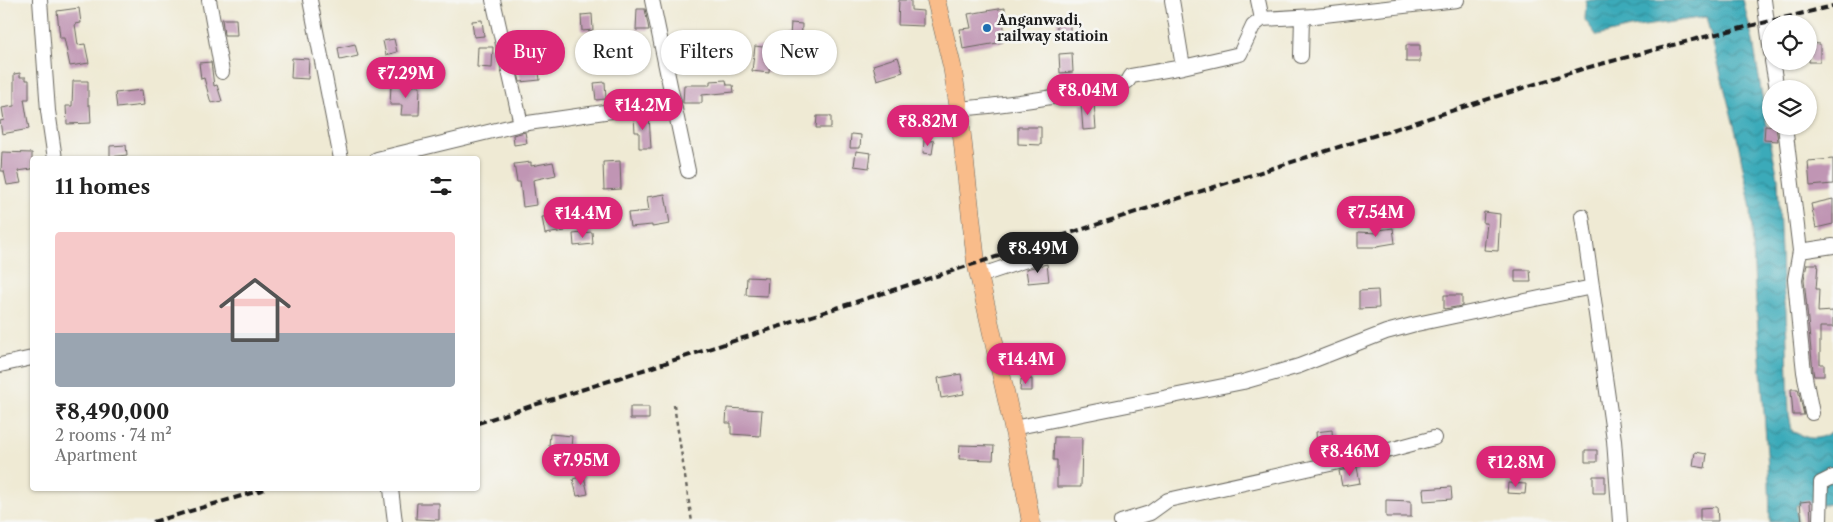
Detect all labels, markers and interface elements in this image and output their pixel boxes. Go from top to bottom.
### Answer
place label: Anganwadi, railway statioin [996,11,1109,45]
map controls [1762,15,1817,135]
button: locate [1762,15,1817,70]
marker: Anganwadi, railway statioin [981,22,993,34]
chip: Buy [495,30,565,75]
chip: Rent [575,30,651,75]
chip: Filters [661,30,752,75]
chip: New [762,30,837,75]
pin: ₹7.29M [365,56,447,99]
text: ₹7.29M [377,63,435,83]
pin: ₹8.04M [1047,74,1129,116]
text: ₹8.04M [1058,80,1118,100]
button: layers [1762,80,1817,135]
pin: ₹14.2M [602,88,684,131]
text: ₹14.2M [615,95,671,115]
pin: ₹8.82M [887,104,969,147]
text: ₹8.82M [898,111,958,131]
icon: filters [427,172,455,200]
text: 11 homes [55,174,150,199]
pin: ₹14.4M [542,196,624,239]
pin: ₹7.54M [1335,196,1417,238]
text: ₹7.54M [1348,202,1404,222]
text: ₹14.4M [555,203,611,223]
pin: ₹8.49M [997,232,1079,274]
text: ₹8.49M [1008,238,1068,258]
icon: home [210,265,300,355]
pin: ₹14.4M [985,342,1067,385]
text: ₹14.4M [998,349,1054,369]
text: ₹8,490,000 [55,399,169,424]
text: 2 rooms · 74 m² [55,425,172,445]
pin: ₹8.46M [1309,434,1391,477]
text: ₹8.46M [1320,441,1380,461]
pin: ₹7.95M [540,444,622,486]
text: Apartment [55,445,137,465]
pin: ₹12.8M [1475,446,1557,488]
text: ₹7.95M [553,450,609,470]
text: ₹12.8M [1487,452,1545,472]

